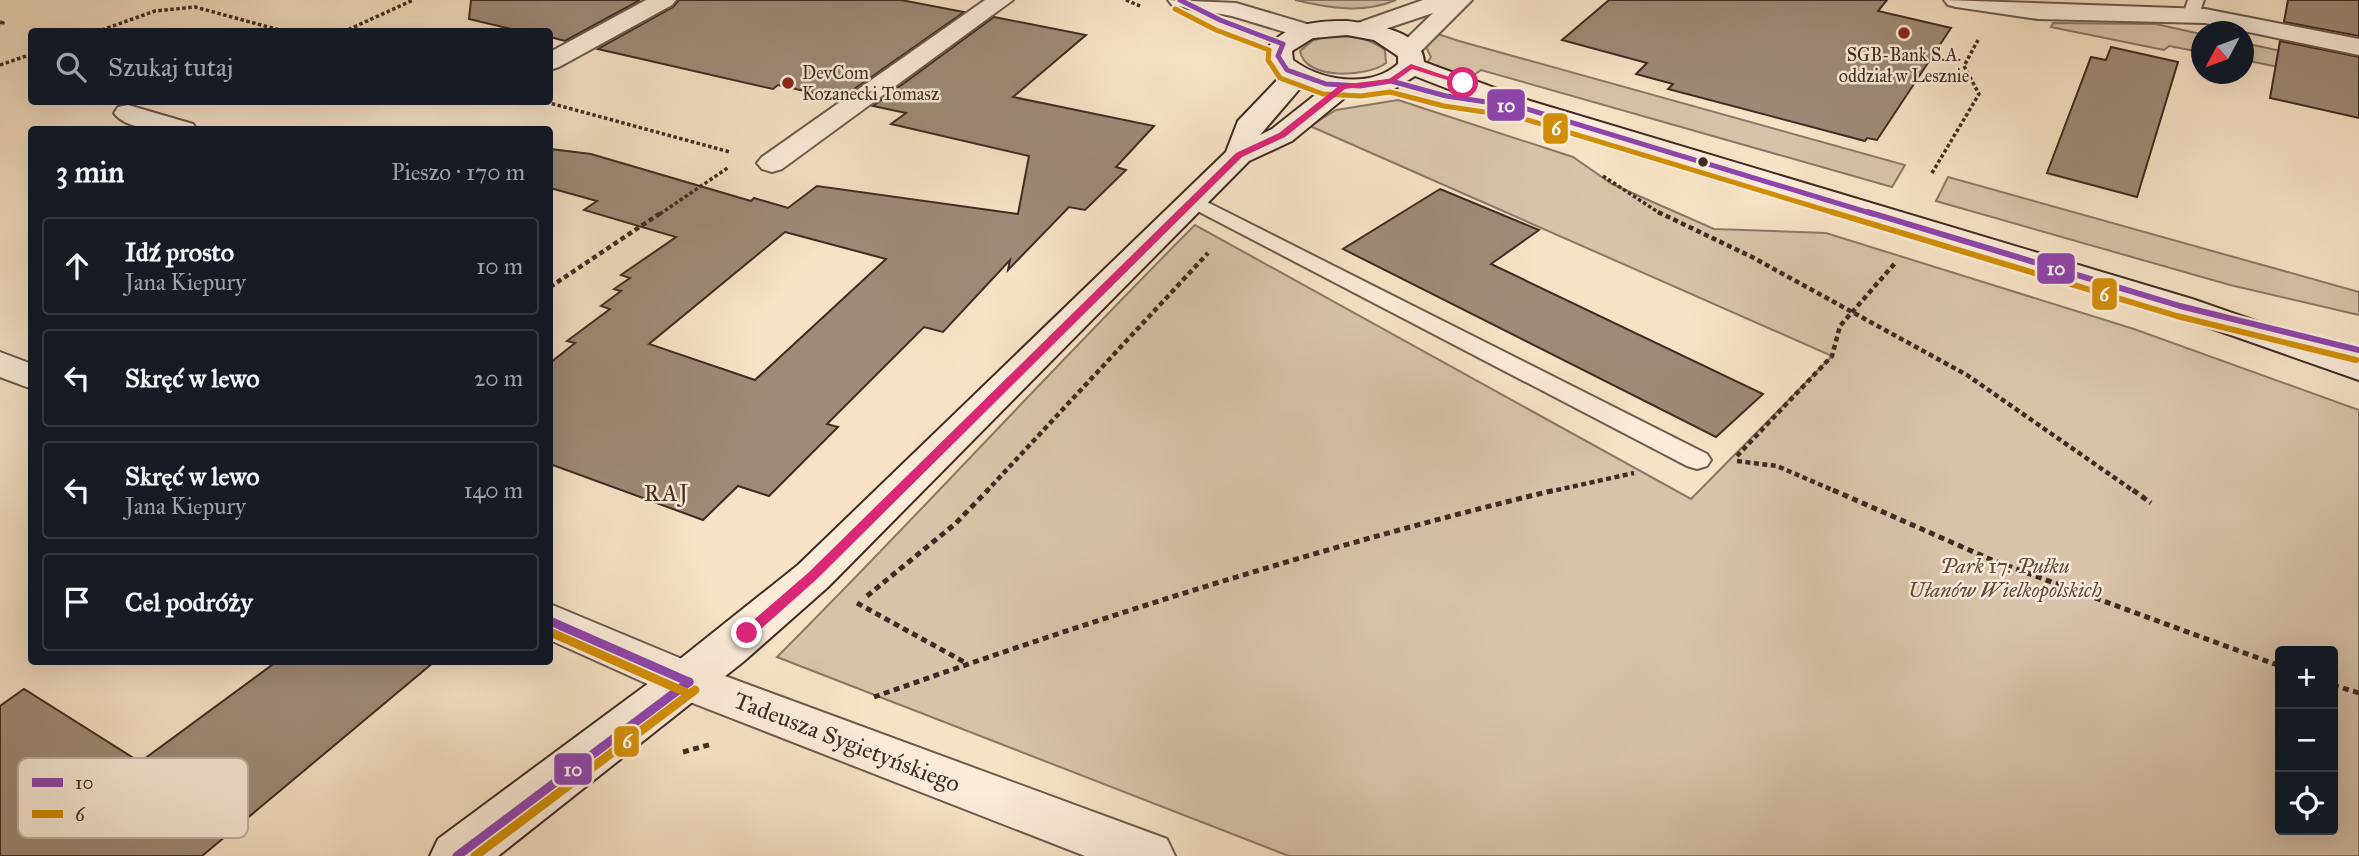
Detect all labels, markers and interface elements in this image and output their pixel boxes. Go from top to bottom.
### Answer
north arrow [2191,21,2254,84]
marker: SGB-Bank S.A. oddział w Lesznie [1896,25,1912,41]
search box [28,28,553,105]
place label: SGB-Bank S.A. oddział w Lesznie [1839,44,1969,87]
icon: search [52,48,90,86]
text: Szukaj tutaj [108,51,233,83]
place label: DevCom Kozanecki Tomasz [802,62,939,105]
route start [1447,67,1478,98]
marker: DevCom Kozanecki Tomasz [780,75,796,91]
line badge: 10 [1486,88,1526,122]
text: 10 [1497,94,1515,117]
line badge: 6 [1542,112,1569,145]
text: 6 [1551,117,1562,140]
text: 3 min [56,154,124,190]
unlabelled marker [1696,155,1710,169]
text: Pieszo · 170 m [391,158,525,186]
text: Idź prosto [125,236,234,268]
icon: ahead [58,247,96,285]
text: 10 m [476,252,523,280]
line badge: 10 [2036,252,2076,285]
text: 10 [2047,257,2065,280]
text: Jana Kiepury [125,268,246,296]
line badge: 6 [2091,277,2118,311]
text: 6 [2099,283,2110,306]
icon: left [58,359,96,397]
text: Skręć w lewo [125,362,260,394]
text: 20 m [474,364,523,392]
text: Skręć w lewo [125,460,260,492]
icon: left [58,471,96,509]
text: 140 m [463,476,523,504]
district label: RAJ [644,479,690,507]
text: Jana Kiepury [125,492,246,520]
park label: Park 17. Pułku Ułanów Wielkopolskich [1908,553,2102,603]
icon: arrive [58,583,96,621]
text: Cel podróży [125,586,253,618]
route end [731,617,762,648]
map controls [2275,646,2338,835]
button: + [2275,646,2338,709]
street label: Tadeusza Sygietyńskiego [730,685,964,799]
button: − [2275,709,2338,772]
line badge: 6 [613,725,640,758]
text: 6 [622,730,633,753]
line badge: 10 [553,752,593,786]
legend [18,758,248,838]
text: 10 [564,758,582,781]
text: 10 [75,771,93,794]
button: locate [2275,772,2338,835]
text: 6 [75,803,86,826]

